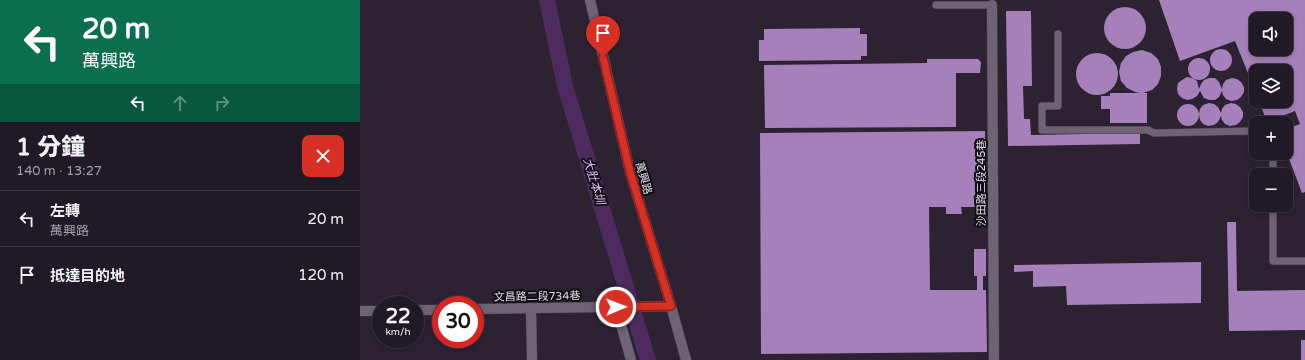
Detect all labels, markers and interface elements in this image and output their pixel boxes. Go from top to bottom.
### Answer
text: 20 m [82,12,150,46]
map controls [1249,12,1293,212]
button: sound [1249,12,1293,56]
icon: left [16,16,68,68]
pin [586,16,620,57]
icon: arrive [592,22,614,44]
text: 萬興路 [82,50,136,72]
button: layers [1249,64,1293,108]
icon: left [127,92,149,114]
icon: ahead [169,92,191,114]
icon: right [211,92,233,114]
button: + [1249,116,1293,160]
text: 1 分鐘 [16,133,85,162]
button: close [302,135,344,177]
street label: 沙田路三段245巷 [975,140,988,226]
water label: 大肚本圳 [580,156,608,208]
street label: 萬興路 [633,160,654,196]
text: 140 m · 13:27 [16,163,102,179]
button: − [1249,168,1293,212]
text: 左轉 [50,202,80,220]
icon: left [16,208,38,230]
text: 20 m [307,210,344,228]
text: 萬興路 [50,223,89,239]
icon: arrive [16,264,38,286]
text: 120 m [298,266,344,284]
text: 抵達目的地 [50,267,125,285]
position arrow [595,286,637,328]
street label: 文昌路二段734巷 [494,289,580,304]
speed limit sign: 30 [432,296,484,348]
text: 22 [385,305,411,329]
text: km/h [385,326,411,338]

